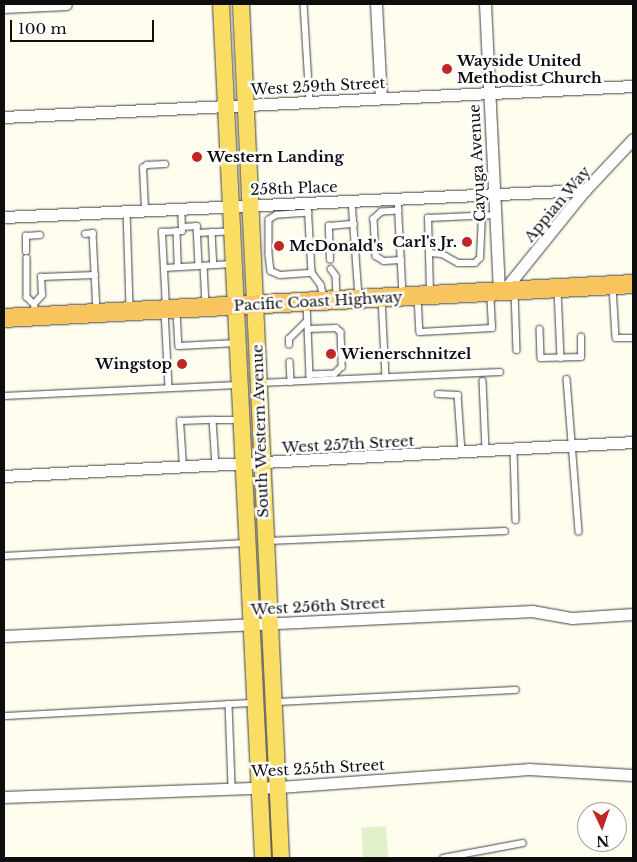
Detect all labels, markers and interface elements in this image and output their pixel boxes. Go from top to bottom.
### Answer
scale bar [12,10,156,42]
text: 100 m [18,19,67,38]
place label: Wayside United Methodist Church [457,51,602,86]
marker: Wayside United Methodist Church [441,63,453,75]
street label: West 259th Street [250,73,386,99]
street label: Cayuga Avenue [465,103,489,223]
place label: Western Landing [207,148,344,166]
marker: Western Landing [191,151,203,163]
street label: Appian Way [520,162,594,246]
street label: 258th Place [250,177,338,199]
place label: Carl's Jr. [392,233,457,251]
marker: Carl's Jr. [461,236,473,248]
place label: McDonald's [289,237,383,255]
marker: McDonald's [273,240,285,252]
street label: Pacific Coast Highway [233,288,403,314]
street label: South Western Avenue [248,343,272,519]
place label: Wienerschnitzel [341,345,471,363]
marker: Wienerschnitzel [325,348,337,360]
place label: Wingstop [95,355,172,373]
marker: Wingstop [176,358,188,370]
street label: West 257th Street [281,432,415,456]
street label: West 256th Street [250,593,386,619]
street label: West 255th Street [251,756,385,780]
north arrow [577,802,627,852]
text: N [596,832,610,850]

